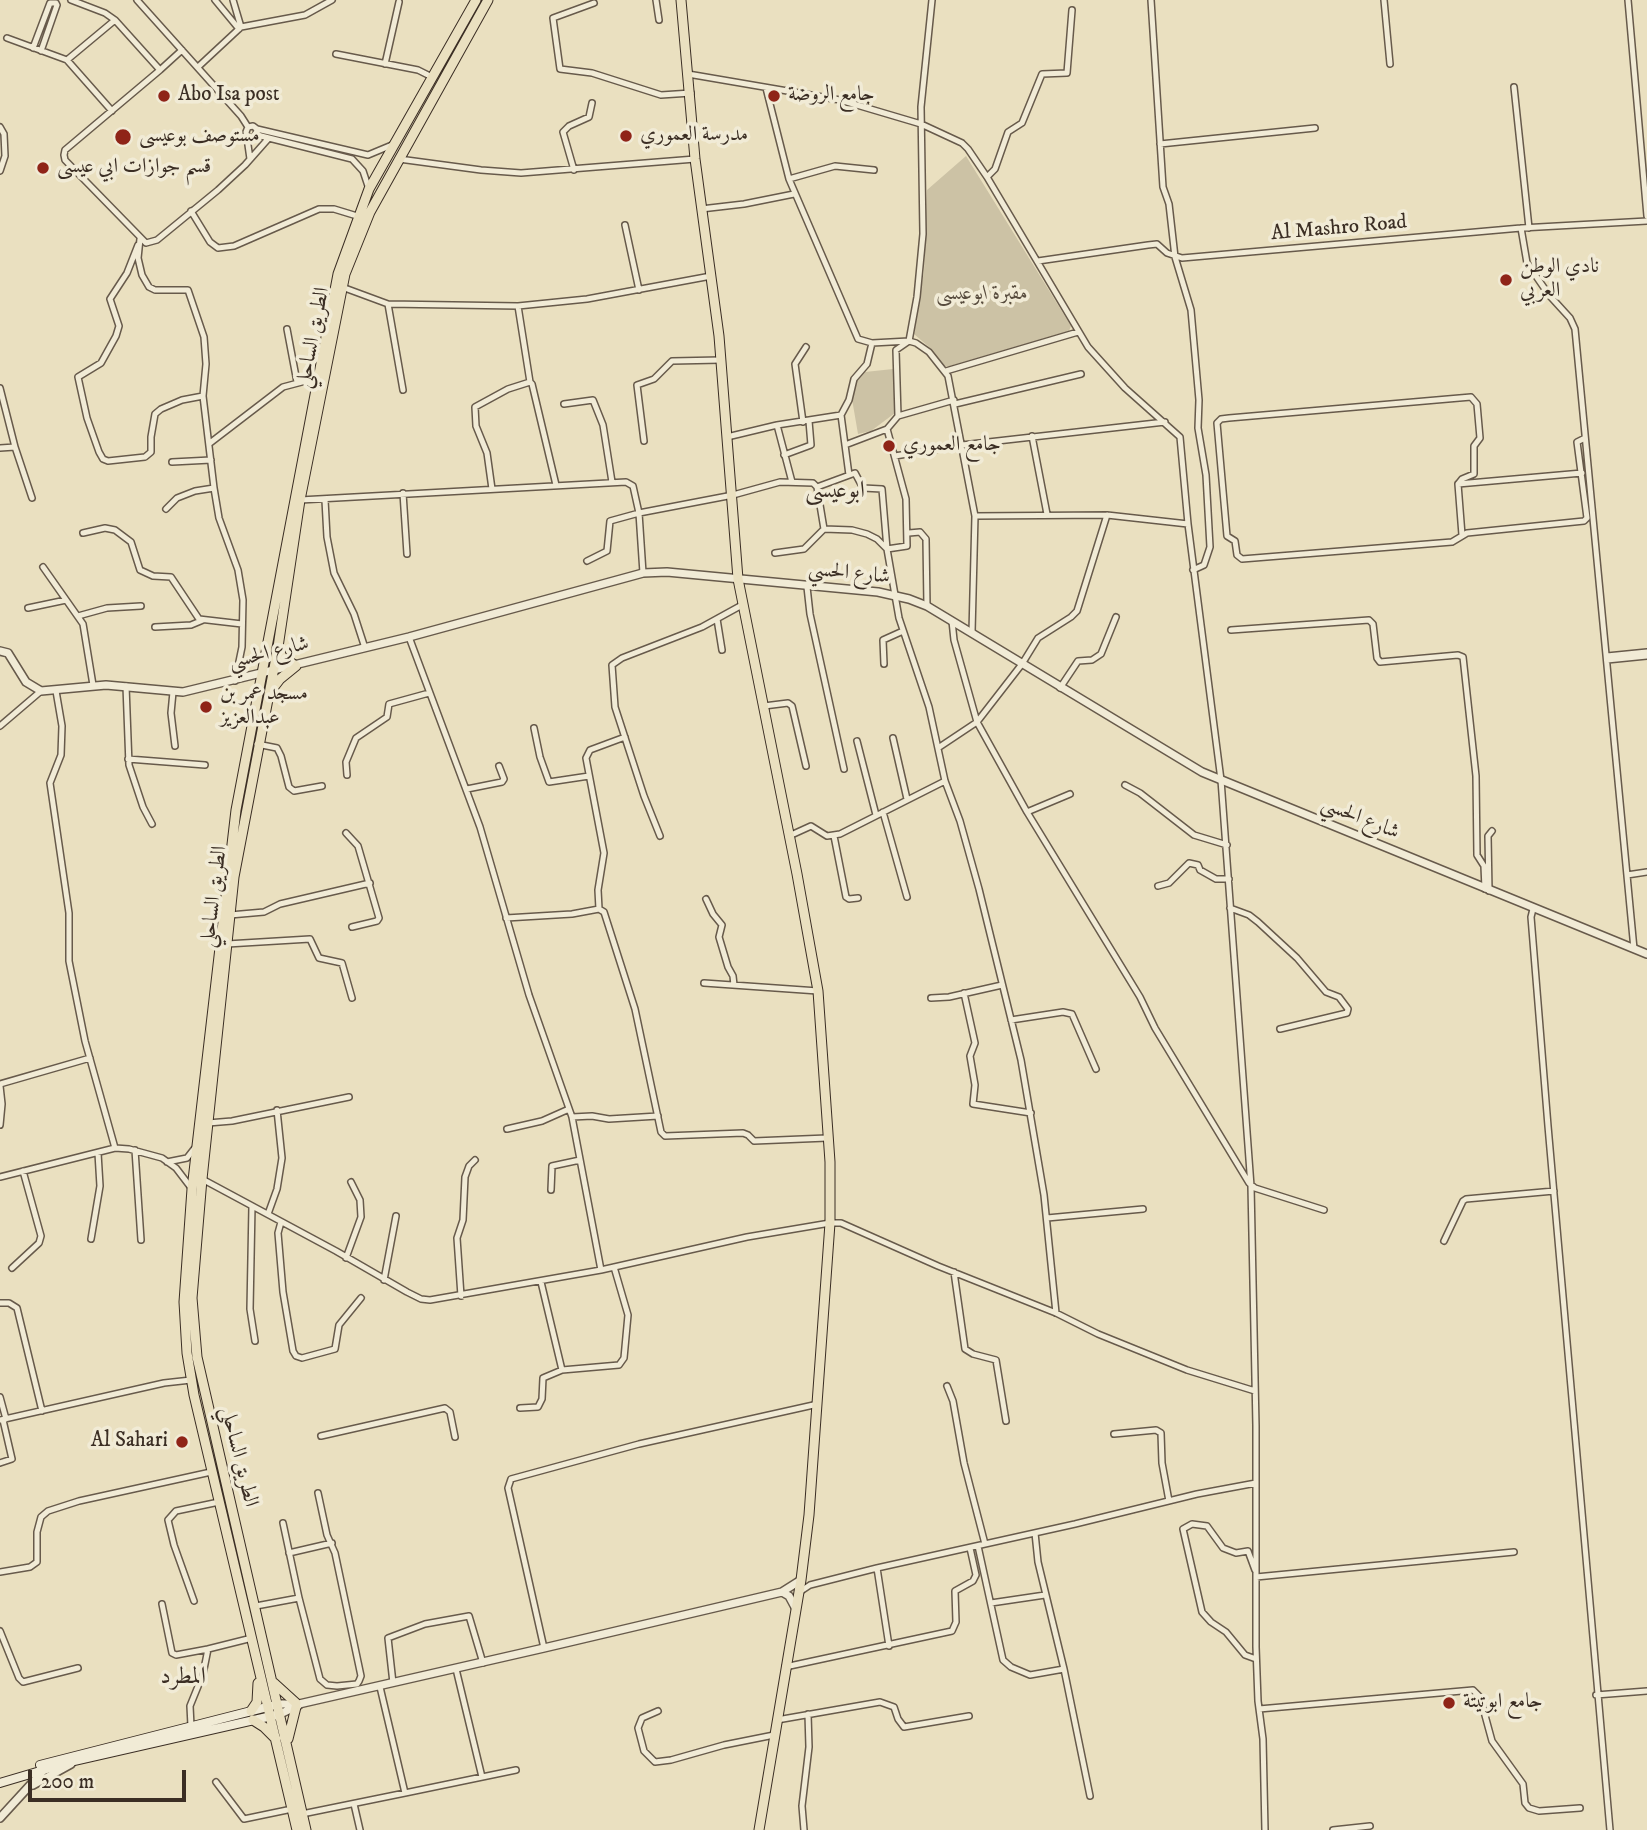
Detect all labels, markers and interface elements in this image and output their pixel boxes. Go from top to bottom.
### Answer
place label: Abo Isa post [178,83,280,109]
place label: جامع الروضة [788,83,875,109]
marker: Abo Isa post [156,88,172,104]
marker: جامع الروضة [766,88,782,104]
place label: مدرسة العموري [640,123,748,149]
place label: مستوصف بوعيسى [139,124,260,150]
marker: مستوصف بوعيسى [113,127,133,147]
marker: مدرسة العموري [618,128,634,144]
place label: قسم جوازات ابي عيسى [57,155,211,181]
marker: قسم جوازات ابي عيسى [35,160,51,176]
street label: Al Mashro Road [1270,211,1408,247]
place label: نادي الوطن العربي [1520,255,1599,305]
marker: نادي الوطن العربي [1498,272,1514,288]
park label: مقبرة ابوعيسى [936,282,1028,308]
street label: الطريق الساحلي [292,285,336,391]
place label: جامع العموري [903,433,1001,459]
marker: جامع العموري [881,438,897,454]
district label: ابوعيسى [805,478,865,506]
street label: شارع الحسي [807,557,891,591]
street label: شارع الحسي [226,632,312,676]
place label: مسجد عمر بن عبدالعزيز [220,682,308,732]
marker: مسجد عمر بن عبدالعزيز [198,699,214,715]
street label: شارع الحسي [1317,792,1403,846]
street label: الطريق الساحلي [196,845,234,949]
street label: الطريق الساحلي [213,1404,263,1510]
place label: Al Sahari [91,1429,168,1455]
marker: Al Sahari [174,1434,190,1450]
district label: المطرد [160,1664,206,1692]
place label: جامع ابوتيتة [1463,1690,1543,1716]
marker: جامع ابوتيتة [1441,1695,1457,1711]
scale bar [32,1756,189,1800]
text: 200 m [41,1769,94,1795]

